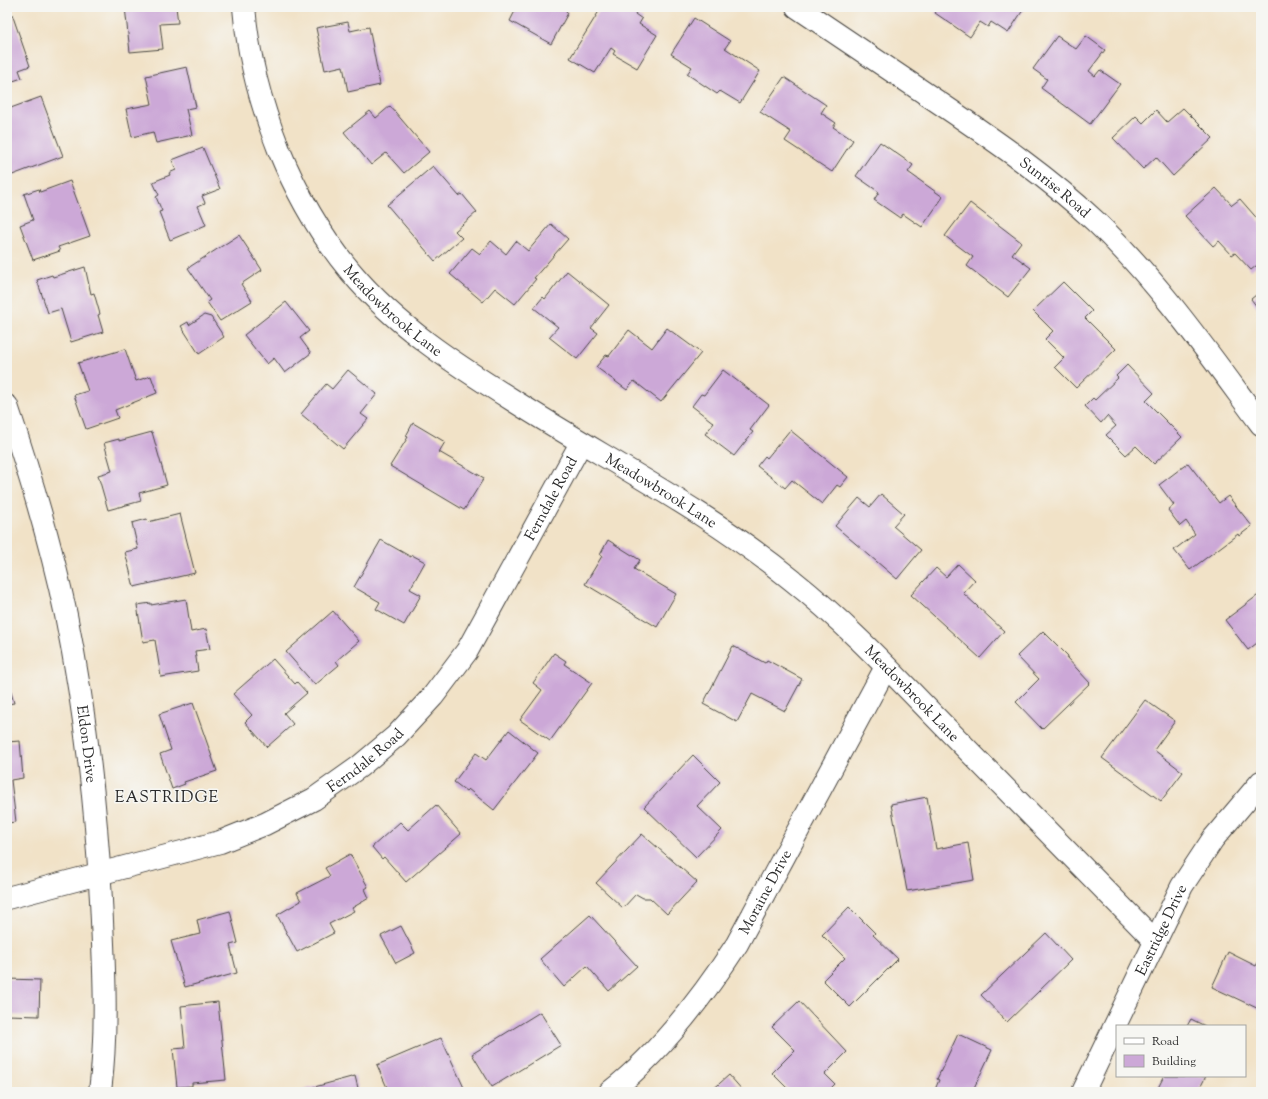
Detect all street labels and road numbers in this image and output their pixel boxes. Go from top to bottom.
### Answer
street label: Sunrise Road [1014,153,1095,224]
street label: Meadowbrook Lane [337,261,446,363]
street label: Meadowbrook Lane [601,449,720,534]
street label: Ferndale Road [520,453,584,545]
street label: Meadowbrook Lane [859,641,963,747]
street label: Eldon Drive [70,704,101,784]
street label: Ferndale Road [323,724,410,798]
street label: Moraine Drive [735,846,798,939]
street label: Eastridge Drive [1131,881,1193,979]

